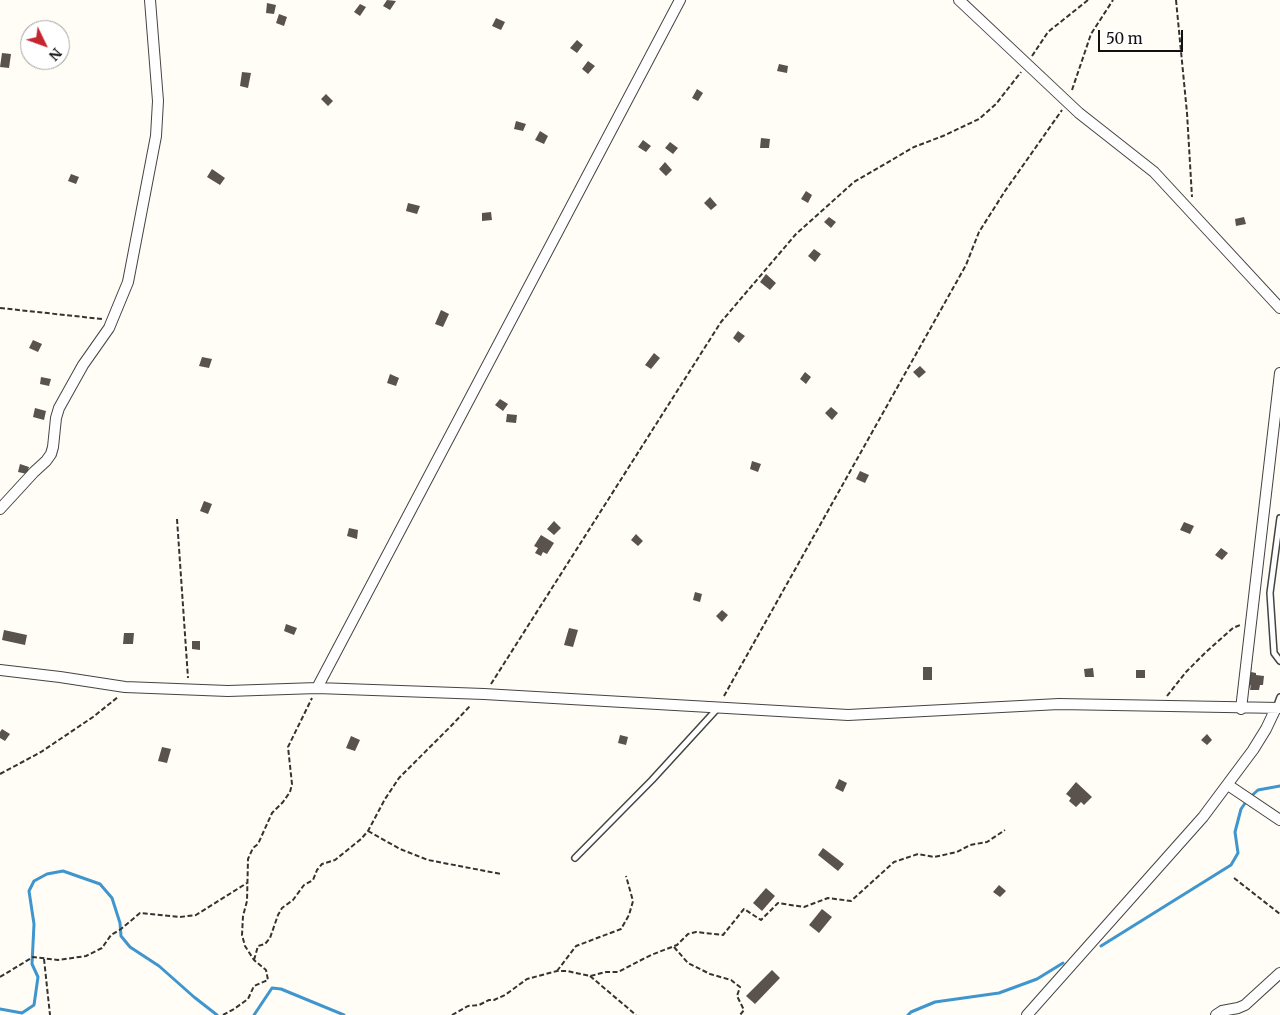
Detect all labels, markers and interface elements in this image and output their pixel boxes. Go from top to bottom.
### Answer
north arrow [20,20,70,70]
scale bar [1100,20,1185,52]
text: 50 m [1106,29,1143,48]
text: N [45,44,66,65]

